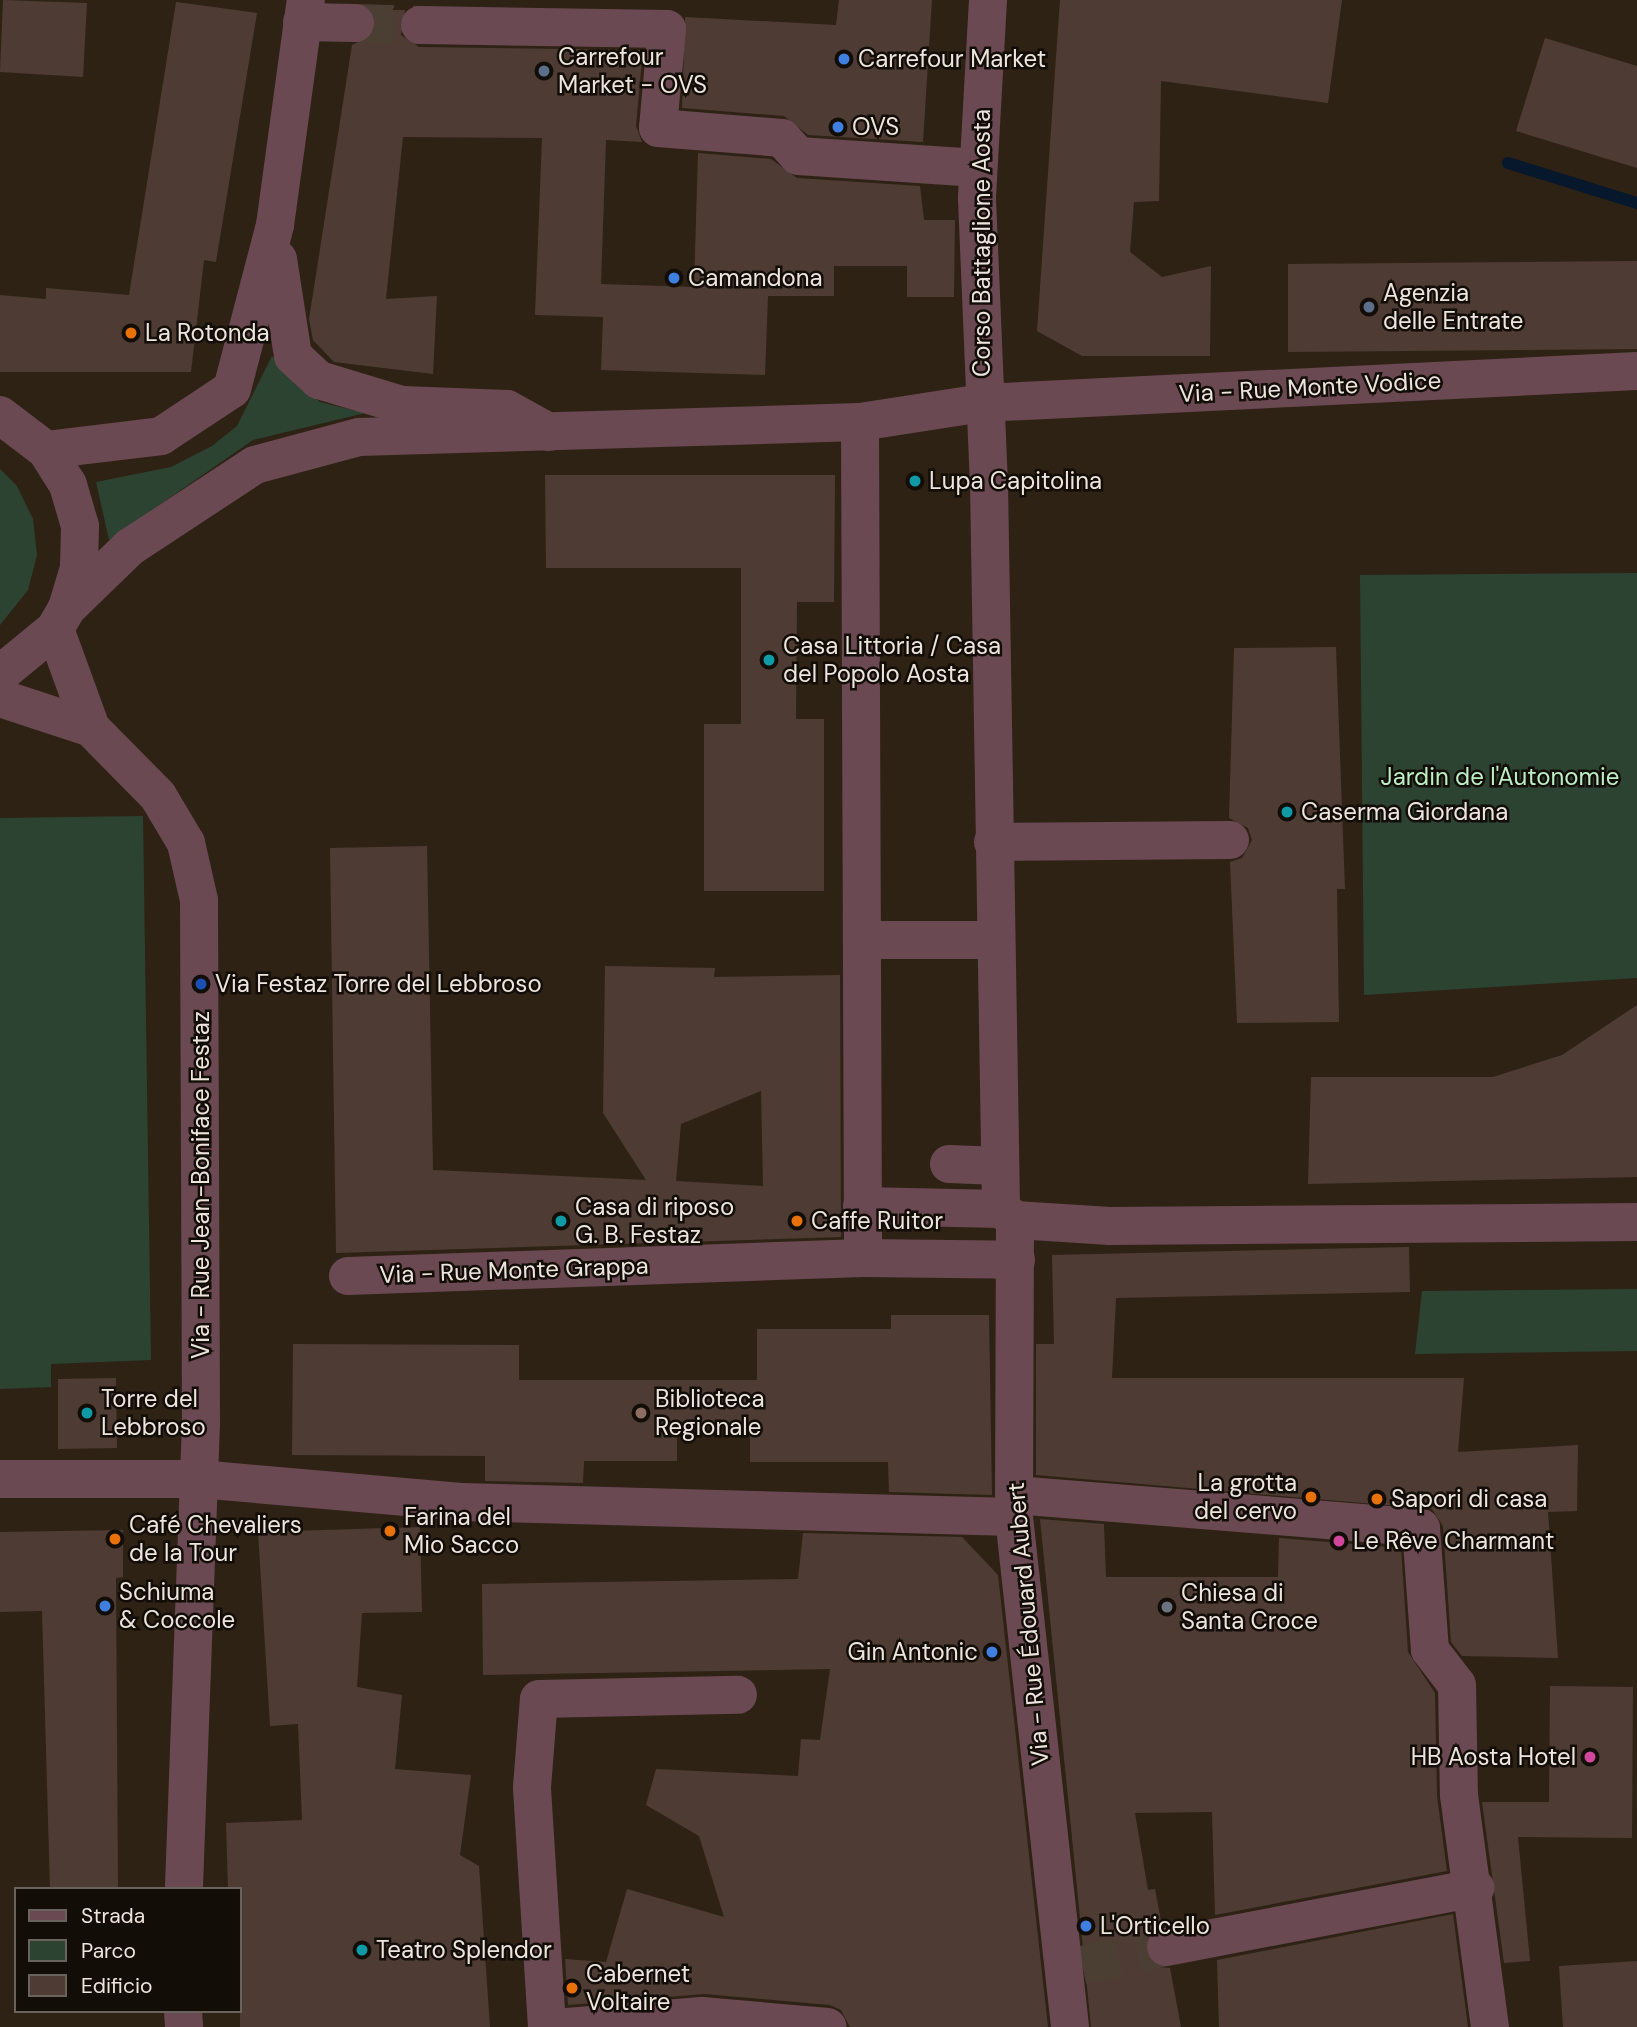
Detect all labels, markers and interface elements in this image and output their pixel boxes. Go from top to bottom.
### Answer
place label: Carrefour Market - OVS [558,43,707,99]
place label: Carrefour Market [858,45,1046,73]
marker: Carrefour Market [836,51,852,67]
marker: Carrefour Market - OVS [536,63,552,79]
street label: Corso Battaglione Aosta [968,109,996,377]
place label: OVS [852,113,899,141]
marker: OVS [830,119,846,135]
place label: Camandona [688,264,823,292]
marker: Camandona [666,270,682,286]
place label: Agenzia delle Entrate [1383,279,1523,335]
marker: Agenzia delle Entrate [1361,299,1377,315]
place label: La Rotonda [145,319,270,347]
marker: La Rotonda [123,325,139,341]
street label: Via - Rue Monte Vodice [1178,366,1442,408]
place label: Lupa Capitolina [929,467,1102,495]
marker: Lupa Capitolina [907,473,923,489]
place label: Casa Littoria / Casa del Popolo Aosta [783,632,1001,688]
marker: Casa Littoria / Casa del Popolo Aosta [761,652,777,668]
park label: Jardin de l'Autonomie [1381,763,1619,791]
place label: Caserma Giordana [1301,798,1508,826]
marker: Caserma Giordana [1279,804,1295,820]
place label: Via Festaz Torre del Lebbroso [215,970,542,998]
marker: Via Festaz Torre del Lebbroso [193,976,209,992]
street label: Via - Rue Jean-Boniface Festaz [187,1011,215,1359]
place label: Casa di riposo G. B. Festaz [575,1193,734,1249]
place label: Caffe Ruitor [811,1207,943,1235]
marker: Casa di riposo G. B. Festaz [553,1213,569,1229]
marker: Caffe Ruitor [789,1213,805,1229]
street label: Via - Rue Monte Grappa [379,1251,649,1289]
place label: Torre del Lebbroso [101,1385,206,1441]
place label: Biblioteca Regionale [655,1385,765,1441]
marker: Torre del Lebbroso [79,1405,95,1421]
marker: Biblioteca Regionale [633,1405,649,1421]
place label: La grotta del cervo [1194,1469,1297,1525]
street label: Via - Rue Édouard Aubert [1001,1481,1055,1767]
place label: Sapori di casa [1391,1485,1547,1513]
marker: La grotta del cervo [1303,1489,1319,1505]
marker: Sapori di casa [1369,1491,1385,1507]
place label: Farina del Mio Sacco [404,1503,519,1559]
place label: Café Chevaliers de la Tour [129,1511,302,1567]
marker: Farina del Mio Sacco [382,1523,398,1539]
place label: Le Rêve Charmant [1353,1527,1554,1555]
marker: Café Chevaliers de la Tour [107,1531,123,1547]
marker: Le Rêve Charmant [1331,1533,1347,1549]
place label: Schiuma & Coccole [119,1578,235,1634]
place label: Chiesa di Santa Croce [1181,1579,1318,1635]
marker: Schiuma & Coccole [97,1598,113,1614]
marker: Chiesa di Santa Croce [1159,1599,1175,1615]
place label: Gin Antonic [848,1638,978,1666]
marker: Gin Antonic [984,1644,1000,1660]
place label: HB Aosta Hotel [1411,1743,1576,1771]
marker: HB Aosta Hotel [1582,1749,1598,1765]
legend [14,1887,242,2013]
text: Strada [81,1902,145,1930]
place label: L'Orticello [1100,1912,1210,1940]
marker: L'Orticello [1078,1918,1094,1934]
place label: Teatro Splendor [376,1936,552,1964]
text: Parco [81,1937,136,1965]
marker: Teatro Splendor [354,1942,370,1958]
place label: Cabernet Voltaire [586,1960,690,2016]
text: Edificio [81,1972,152,2000]
marker: Cabernet Voltaire [564,1980,580,1996]

